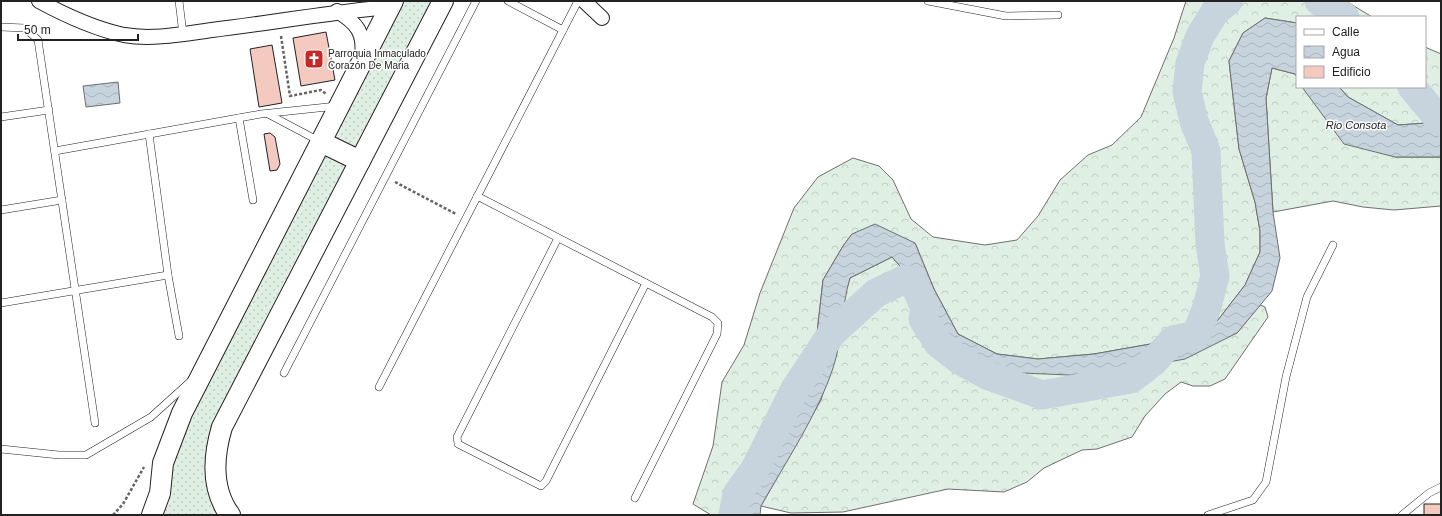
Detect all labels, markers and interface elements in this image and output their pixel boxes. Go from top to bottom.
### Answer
scale bar [18,16,138,42]
legend [1296,16,1426,88]
text: 50 m [24,23,51,37]
text: Calle [1332,25,1360,39]
text: Agua [1332,45,1360,59]
church icon: Parroquia Inmaculado Corazón De Maria [303,48,325,70]
place label: Parroquia Inmaculado Corazón De Maria [328,48,426,71]
text: Edificio [1332,65,1371,79]
water label: Rio Consota [1326,119,1386,131]

